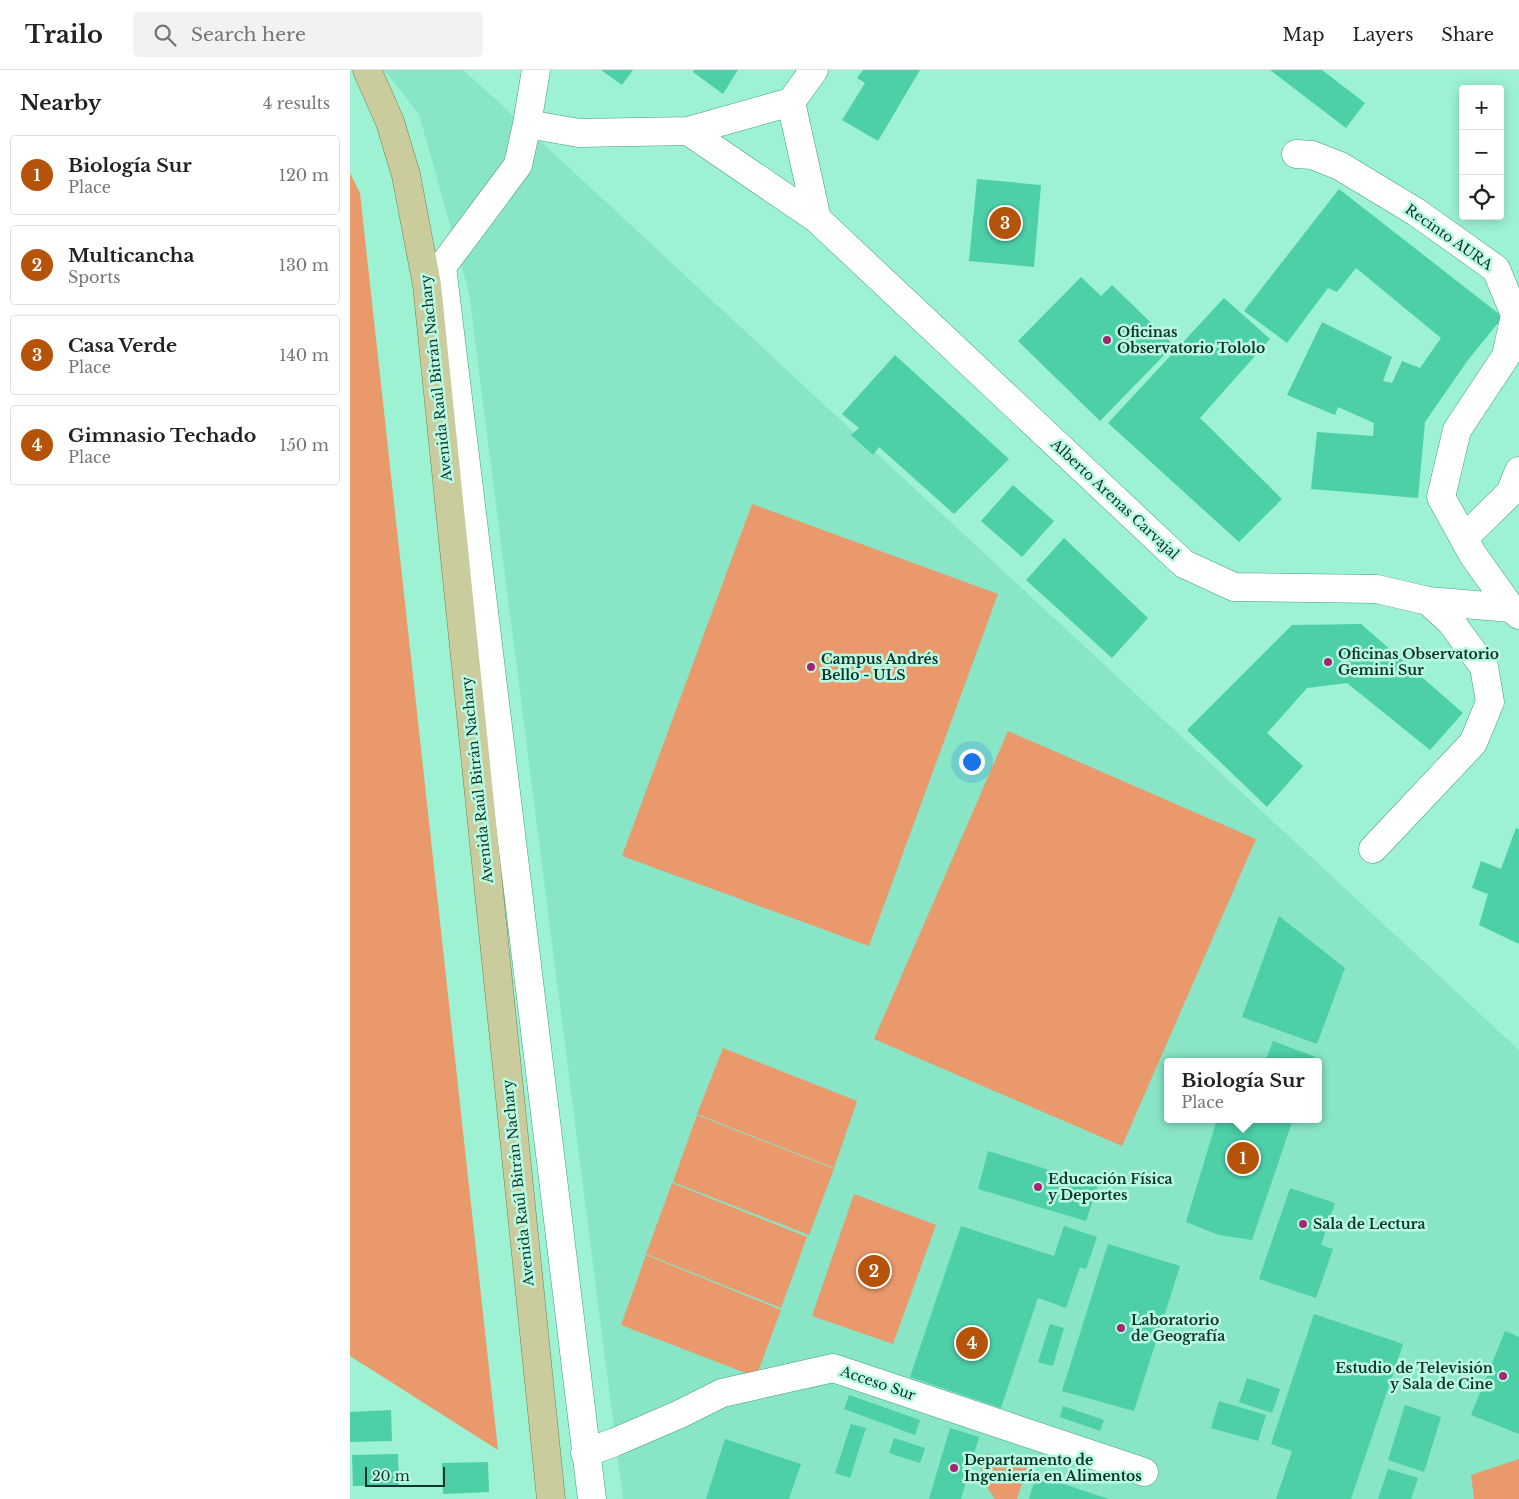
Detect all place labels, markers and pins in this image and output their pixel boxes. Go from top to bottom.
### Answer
pin: 3 [989,204,1021,242]
place label: Oficinas Observatorio Tololo [1117,323,1265,357]
marker: Oficinas Observatorio Tololo [1101,334,1113,346]
place label: Oficinas Observatorio Gemini Sur [1338,645,1499,679]
place label: Campus Andrés Bello - ULS [821,650,939,684]
marker: Oficinas Observatorio Gemini Sur [1322,656,1334,668]
marker: Campus Andrés Bello - ULS [805,661,817,673]
pin: 1 [1227,1139,1259,1177]
place label: Educación Física y Deportes [1048,1170,1173,1204]
marker: Educación Física y Deportes [1032,1181,1044,1193]
place label: Sala de Lectura [1313,1215,1426,1233]
marker: Sala de Lectura [1297,1218,1309,1230]
pin: 2 [858,1252,890,1290]
place label: Laboratorio de Geografía [1131,1311,1225,1345]
marker: Laboratorio de Geografía [1115,1322,1127,1334]
pin: 4 [956,1324,988,1362]
place label: Estudio de Televisión y Sala de Cine [1335,1359,1493,1393]
marker: Estudio de Televisión y Sala de Cine [1497,1370,1509,1382]
place label: Departamento de Ingeniería en Alimentos [964,1451,1142,1485]
marker: Departamento de Ingeniería en Alimentos [948,1462,960,1474]

